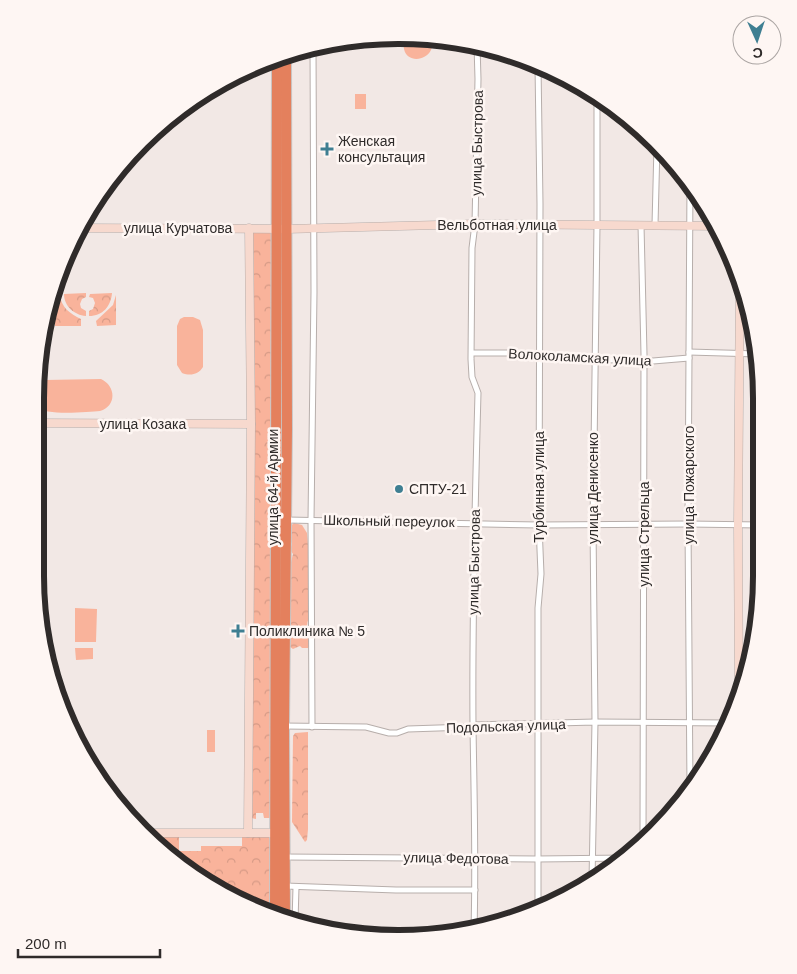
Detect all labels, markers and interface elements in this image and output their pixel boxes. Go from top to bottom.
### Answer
north arrow [732,15,782,65]
text: С [752,45,763,61]
street label: улица Быстрова [468,90,486,196]
place label: Женская консультация [338,133,425,165]
marker: Женская консультация [320,142,334,156]
street label: Вельботная улица [437,217,557,233]
street label: улица Курчатова [124,220,233,236]
street label: Волоколамская улица [508,345,652,369]
street label: улица Козака [100,416,187,432]
street label: улица Пожарского [681,425,697,544]
street label: улица 64-й Армии [265,429,281,545]
street label: Турбинная улица [531,431,547,543]
street label: улица Денисенко [585,432,601,544]
place label: СПТУ-21 [409,481,467,497]
street label: улица Стрельца [636,481,652,587]
marker: СПТУ-21 [393,483,405,495]
street label: улица Быстрова [465,509,483,615]
street label: Школьный переулок [323,512,456,530]
place label: Поликлиника № 5 [249,623,365,639]
marker: Поликлиника № 5 [231,624,245,638]
street label: Подольская улица [446,716,566,736]
street label: улица Федотова [403,849,509,867]
scale bar [18,926,160,958]
text: 200 m [25,935,67,952]

